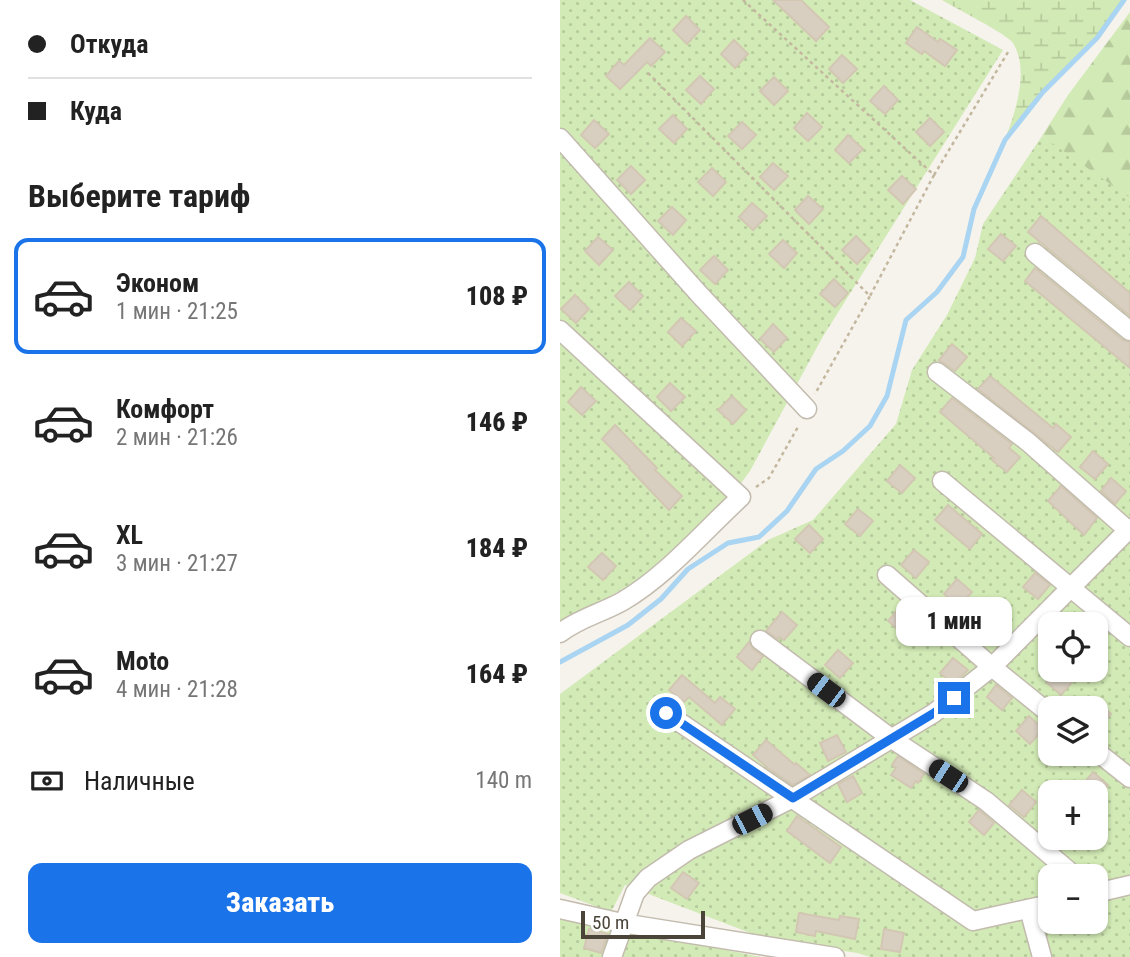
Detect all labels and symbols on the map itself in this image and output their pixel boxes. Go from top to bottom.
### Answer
callout: 1 мин [896,596,1012,646]
car [803,669,850,711]
route end [938,682,970,714]
route start [650,697,682,729]
car [925,756,972,796]
car [729,800,776,838]
scale bar [581,908,705,940]

